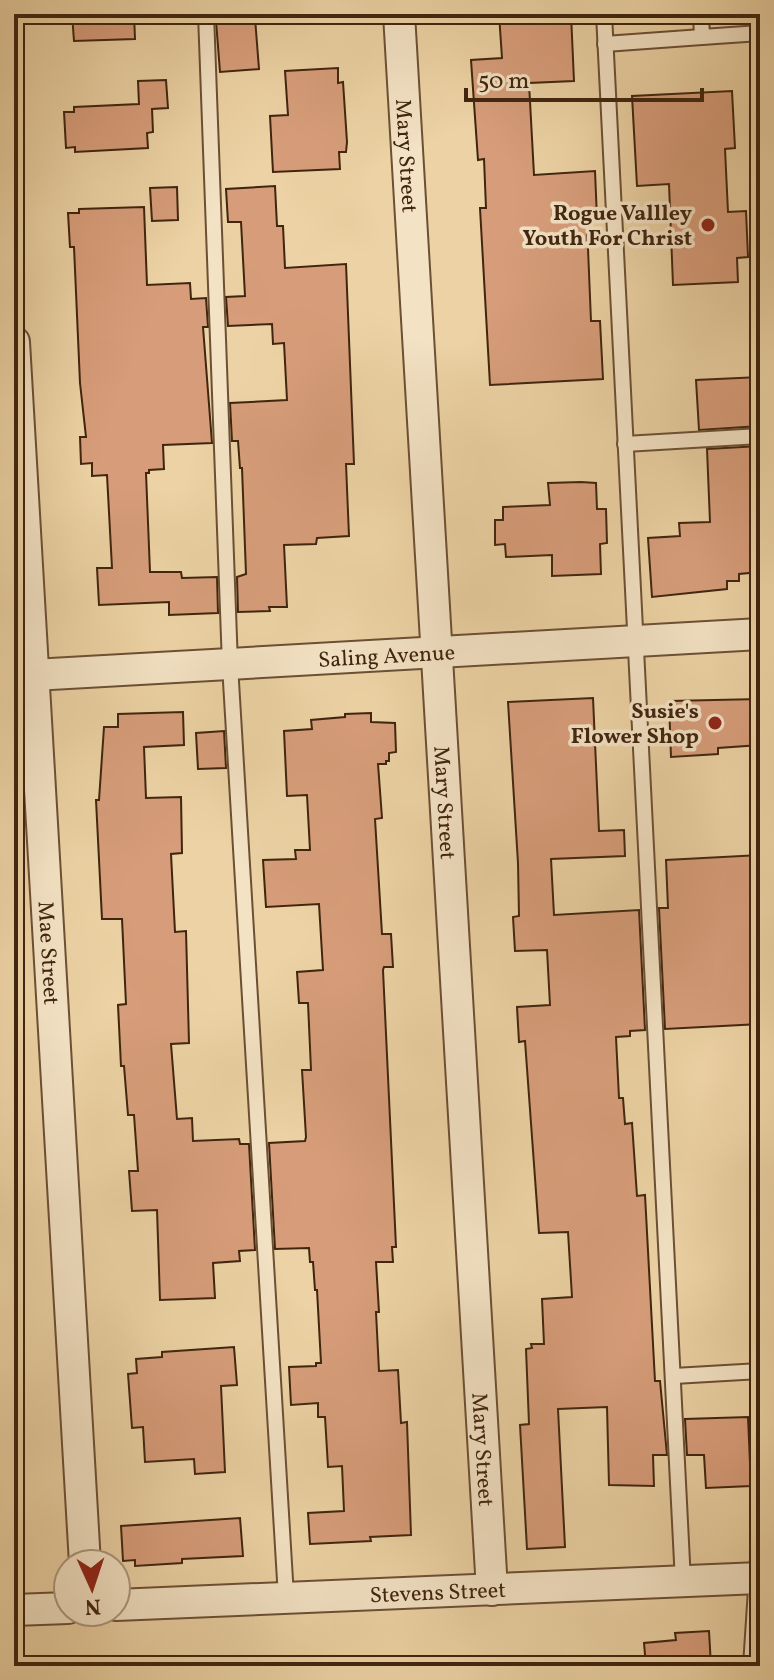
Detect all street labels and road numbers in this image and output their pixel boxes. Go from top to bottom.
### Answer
street label: Mary Street [386,98,424,214]
street label: Saling Avenue [317,638,456,677]
street label: Mary Street [424,745,462,861]
street label: Mae Street [29,900,66,1006]
street label: Mary Street [462,1392,500,1508]
street label: Stevens Street [369,1576,507,1612]

